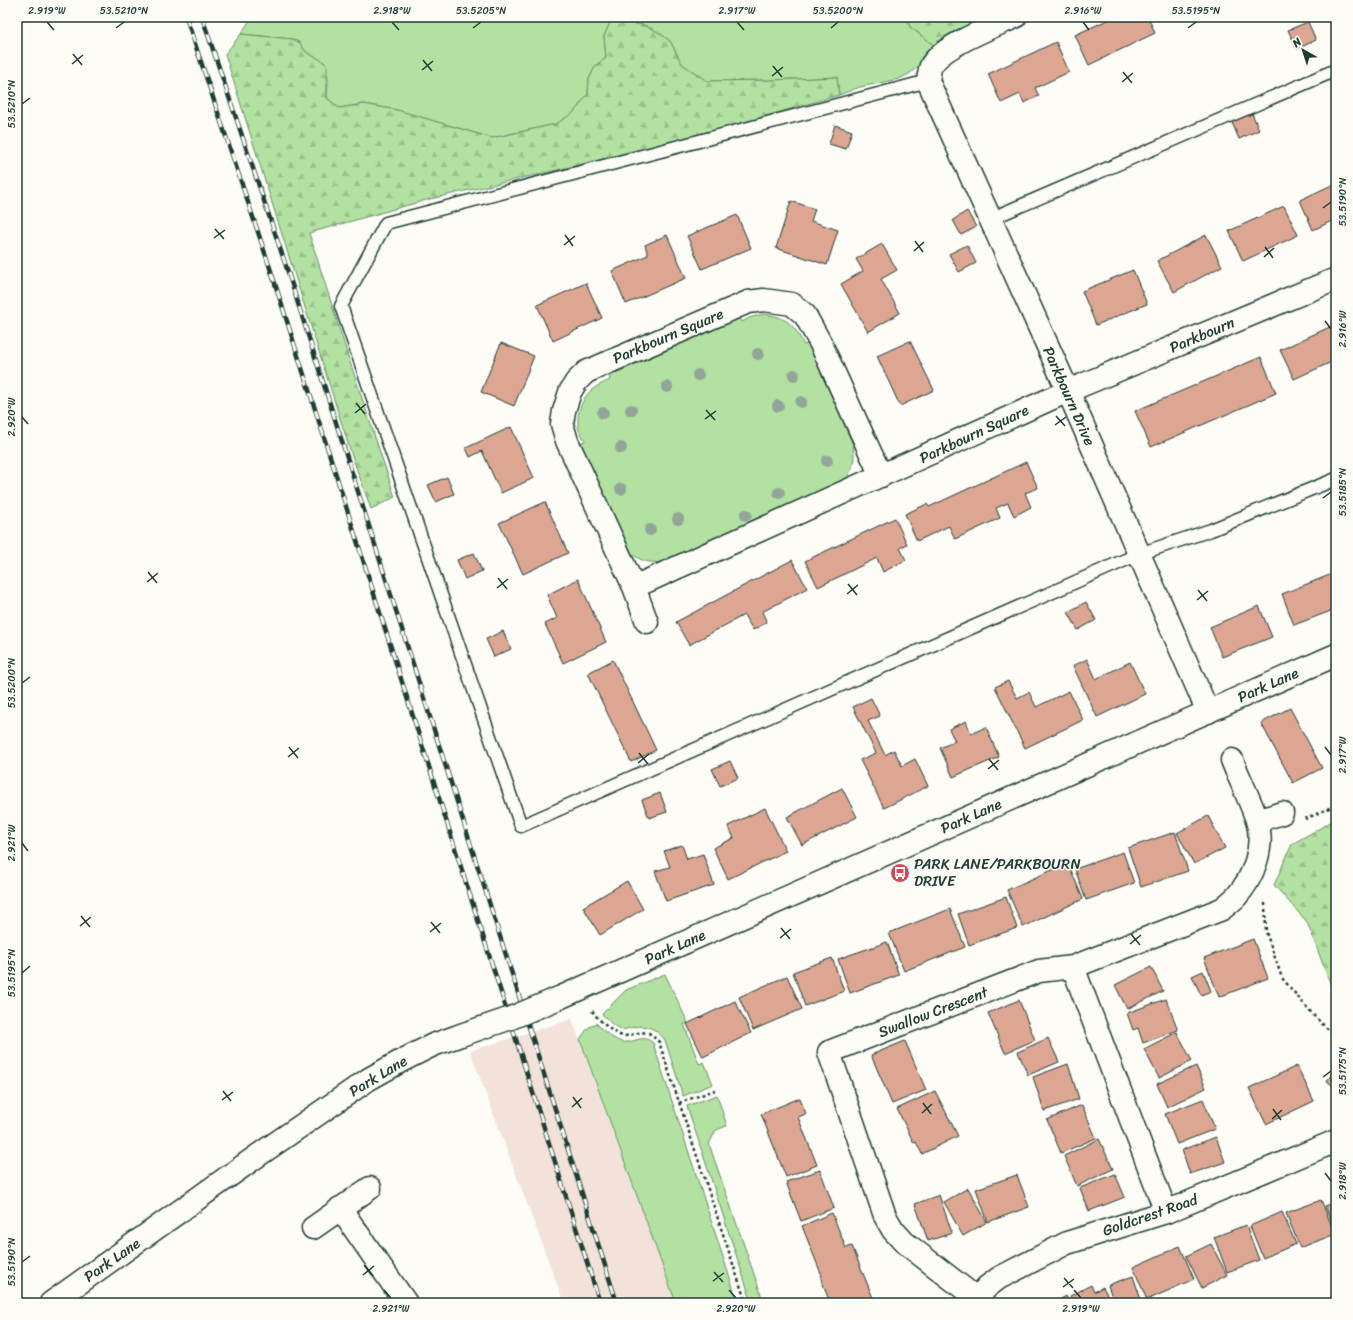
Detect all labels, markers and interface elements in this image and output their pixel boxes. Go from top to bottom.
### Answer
text: 2.919°W [28,2,66,20]
text: 53.5210°N [100,2,148,20]
text: 2.918°W [373,2,411,20]
text: 53.5205°N [456,2,506,20]
text: 2.917°W [719,2,756,20]
text: 53.5200°N [813,2,863,20]
text: 2.916°W [1065,2,1102,20]
text: 53.5195°N [1172,2,1220,20]
north arrow [1283,30,1323,70]
text: N [1287,33,1306,53]
text: 53.5210°N [3,80,21,128]
text: 53.5190°N [1334,178,1352,226]
street label: Parkbourn Square [609,301,727,371]
street label: Parkbourn [1165,310,1239,360]
text: 2.916°W [1334,310,1352,347]
street label: Parkbourn Drive [1035,342,1103,450]
text: 2.920°W [3,397,21,437]
street label: Parkbourn Square [915,397,1033,471]
text: 53.5185°N [1334,468,1352,516]
text: 53.5200°N [3,658,21,708]
street label: Park Lane [1233,660,1303,710]
text: 2.917°W [1334,736,1352,773]
street label: Park Lane [936,791,1006,841]
text: 2.921°W [3,824,21,861]
place label: PARK LANE/PARKBOURN DRIVE [914,851,1081,894]
bus stop icon: PARK LANE/PARKBOURN DRIVE [889,862,911,884]
street label: Park Lane [640,922,710,972]
text: 53.5195°N [3,949,21,997]
street label: Swallow Crescent [874,979,993,1045]
text: 53.5175°N [1334,1047,1352,1095]
street label: Park Lane [344,1048,412,1104]
text: 2.918°W [1334,1162,1352,1200]
street label: Goldcrest Road [1099,1186,1202,1243]
street label: Park Lane [78,1231,146,1289]
text: 53.5190°N [3,1238,21,1286]
text: 2.921°W [373,1300,410,1318]
text: 2.920°W [716,1300,756,1318]
text: 2.919°W [1062,1300,1100,1318]

